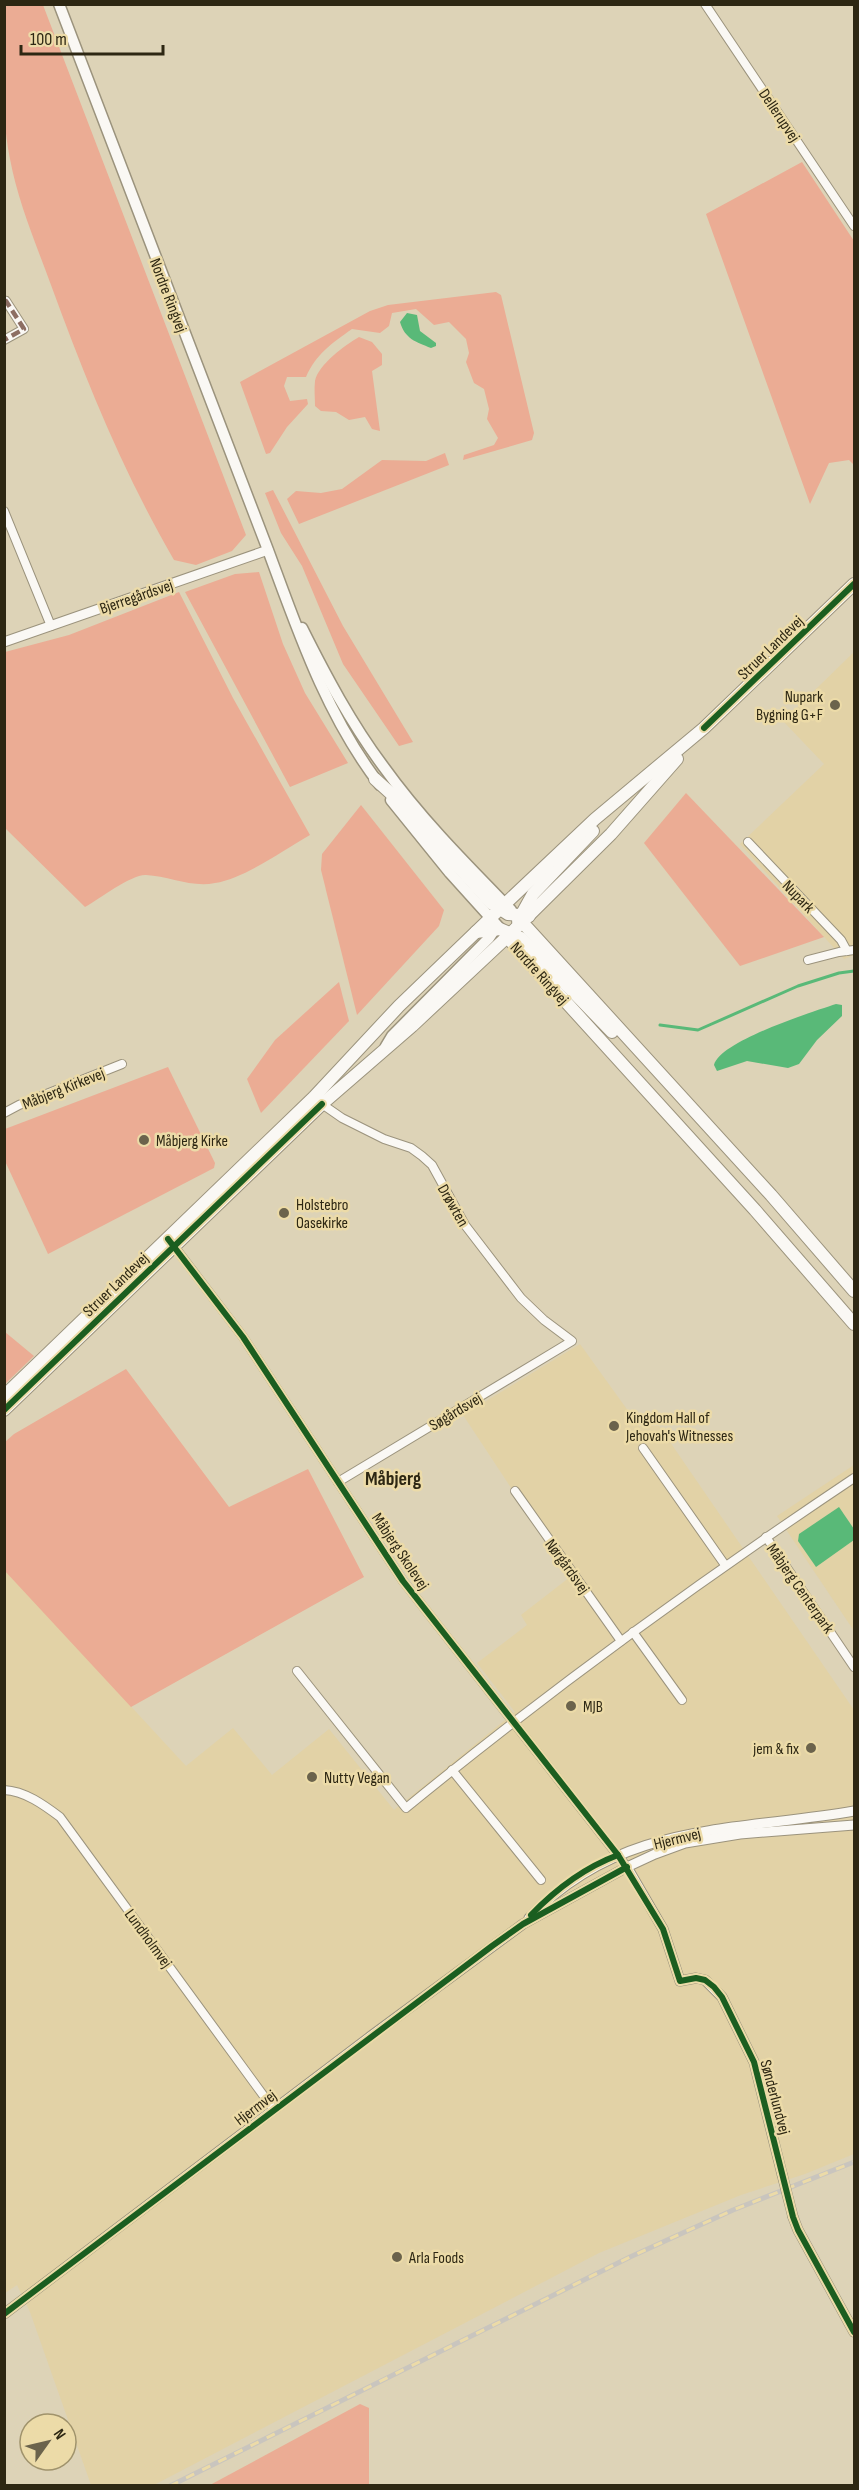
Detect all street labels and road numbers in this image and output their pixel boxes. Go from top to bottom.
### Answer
street label: Dellerupvej [754,86,803,146]
street label: Nordre Ringvej [145,256,190,335]
street label: Bjerregårdsvej [97,576,176,619]
street label: Struer Landevej [734,612,808,684]
street label: Nupark [778,877,818,917]
street label: Nordre Ringvej [506,939,572,1009]
street label: Måbjerg Kirkevej [20,1064,108,1115]
street label: Drøwten [433,1181,472,1230]
street label: Struer Landevej [79,1249,153,1321]
street label: Søgårdsvej [426,1389,486,1435]
street label: Måbjerg Skolevej [367,1510,433,1594]
street label: Nørgårdsvej [540,1536,593,1598]
street label: Måbjerg Centerpark [762,1540,838,1637]
street label: Hjermvej [652,1824,703,1854]
street label: Lundholmvej [120,1906,176,1972]
street label: Sønderlundvej [755,2058,794,2137]
street label: Hjermvej [231,2086,281,2130]

